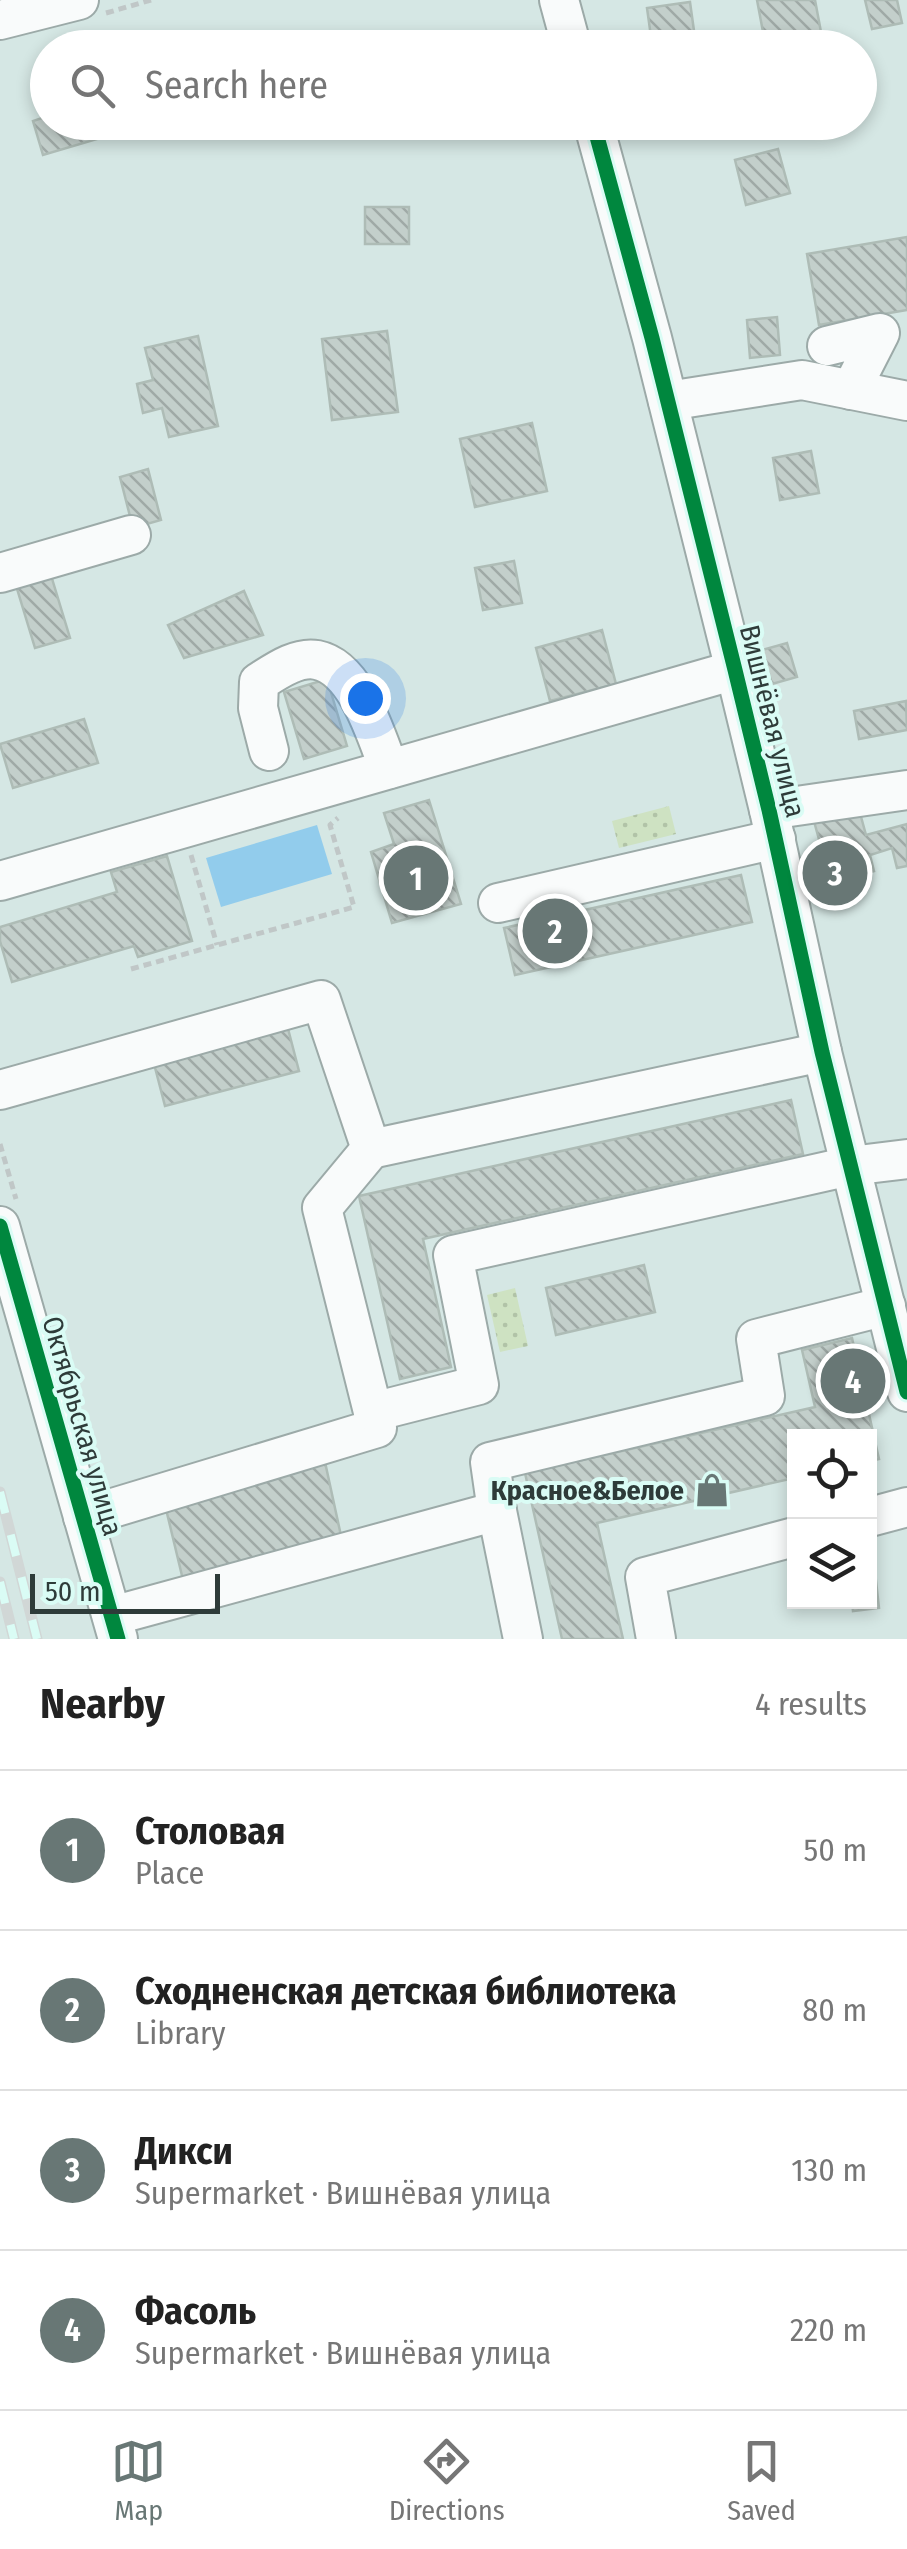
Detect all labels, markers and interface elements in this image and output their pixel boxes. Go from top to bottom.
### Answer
search box [30,30,877,140]
icon: search [65,58,120,113]
text: Search here [145,62,328,108]
street label: Вишнёвая улица [733,621,812,821]
your location [340,673,391,724]
pin: 3 [802,836,868,910]
pin: 1 [384,840,448,916]
pin: 2 [522,894,588,968]
street label: Октябрьская улица [35,1313,130,1540]
pin: 4 [820,1344,886,1418]
map controls [787,1429,877,1609]
button: locate [787,1429,877,1519]
shop icon: Красное&Белое [693,1471,731,1509]
place label: Красное&Белое [491,1474,684,1507]
button: layers [787,1519,877,1609]
scale bar [30,1569,220,1614]
text: 50 m [45,1575,101,1608]
text: Nearby [40,1679,165,1729]
text: 4 results [755,1685,867,1723]
text: Столовая [135,1808,285,1854]
text: 1 [66,1831,79,1869]
text: 50 m [804,1831,867,1869]
text: Place [135,1854,204,1892]
text: Сходненская детская библиотека [135,1968,677,2014]
text: 2 [65,1991,80,2029]
text: 80 m [802,1991,867,2029]
text: Library [135,2014,226,2052]
text: Дикси [135,2128,233,2174]
text: 3 [65,2151,80,2189]
text: 130 m [791,2151,867,2189]
text: Supermarket · Вишнёвая улица [135,2174,551,2212]
text: Фасоль [135,2288,256,2334]
text: 4 [64,2311,81,2349]
text: 220 m [790,2311,867,2349]
text: Supermarket · Вишнёвая улица [135,2334,551,2372]
tab: Map [111,2434,166,2527]
tab: Directions [389,2434,505,2527]
tab: Saved [727,2434,796,2527]

